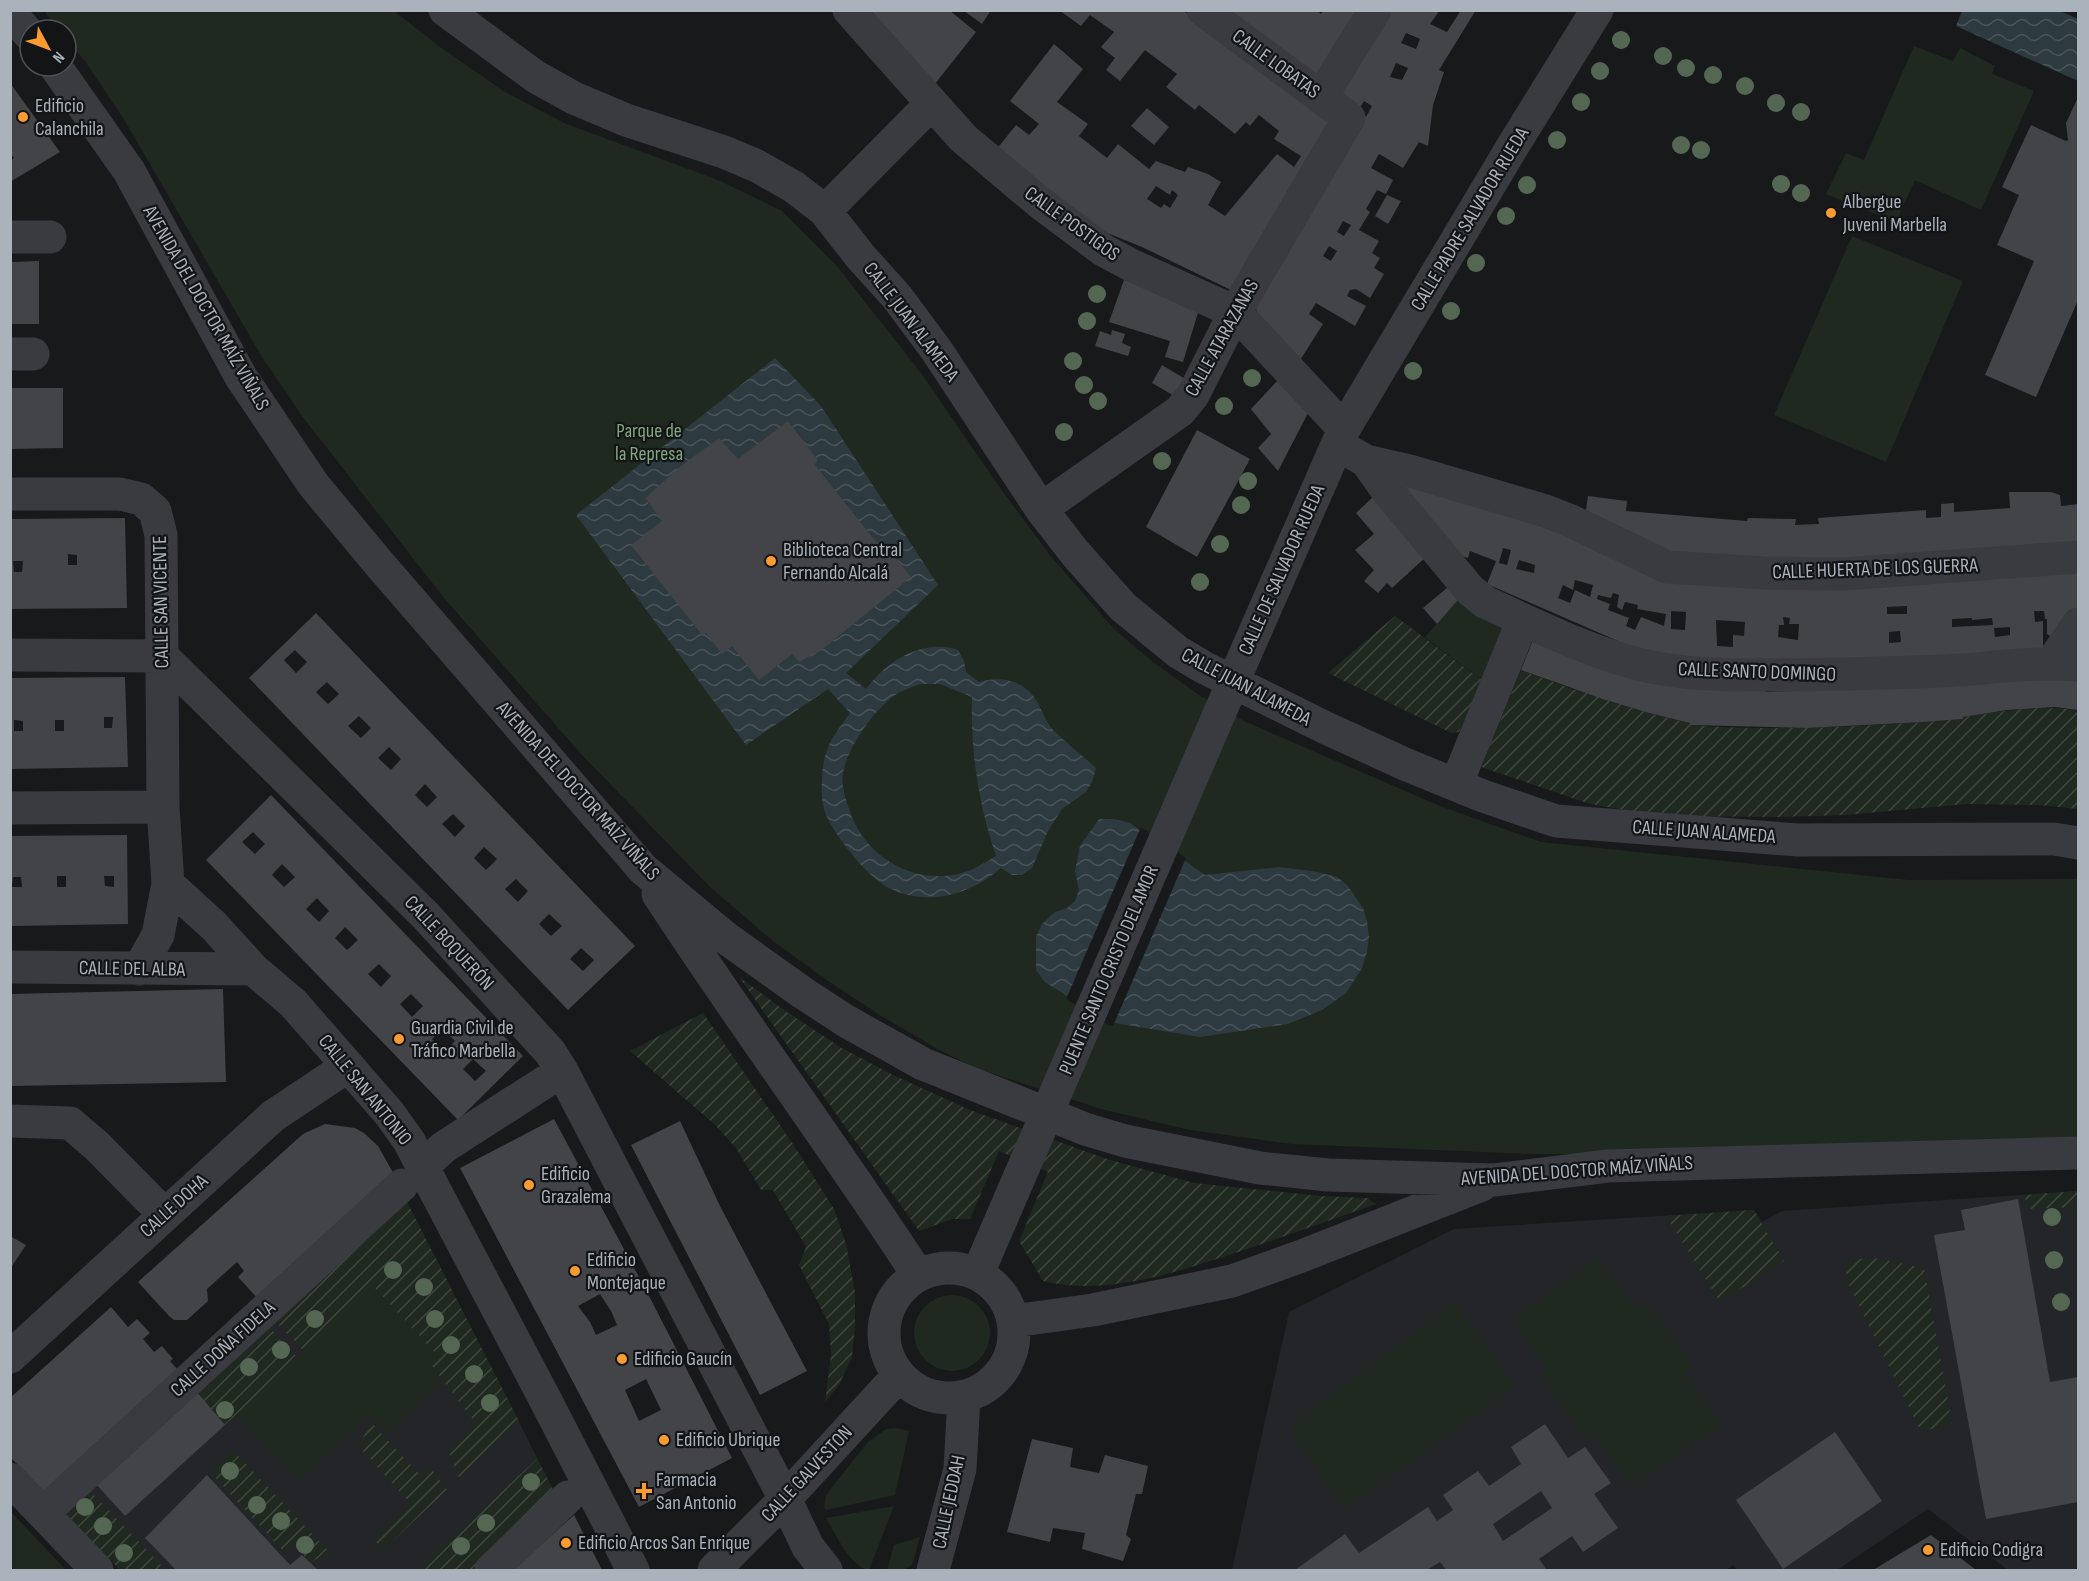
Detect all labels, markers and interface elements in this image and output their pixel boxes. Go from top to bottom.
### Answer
north arrow [18,18,78,78]
street label: CALLE LOBATAS [1228,24,1324,104]
text: N [48,47,68,66]
place label: Edificio Calanchila [35,94,104,141]
marker: Edificio Calanchila [16,110,30,124]
street label: CALLE PADRE SALVADOR RUEDA [1406,123,1534,315]
street label: CALLE POSTIGOS [1020,181,1124,267]
place label: Albergue Juvenil Marbella [1842,190,1947,237]
street label: AVENIDA DEL DOCTOR MAÍZ VIÑALS [137,200,274,415]
marker: Albergue Juvenil Marbella [1824,206,1838,220]
street label: CALLE JUAN ALAMEDA [858,258,964,387]
street label: CALLE ATARAZANAS [1180,275,1264,401]
park label: Parque de la Represa [615,419,683,466]
street label: CALLE DE SALVADOR RUEDA [1234,481,1331,659]
street label: CALLE SAN VICENTE [148,536,174,668]
place label: Biblioteca Central Fernando Alcalá [783,538,902,585]
street label: CALLE HUERTA DE LOS GUERRA [1772,553,1979,585]
marker: Biblioteca Central Fernando Alcalá [764,554,778,568]
street label: CALLE JUAN ALAMEDA [1177,643,1315,731]
street label: CALLE SANTO DOMINGO [1677,657,1837,687]
street label: AVENIDA DEL DOCTOR MAÍZ VIÑALS [491,696,665,885]
street label: CALLE JUAN ALAMEDA [1632,815,1777,849]
street label: PUENTE SANTO CRISTO DEL AMOR [1054,862,1164,1078]
street label: CALLE BOQUERÓN [399,891,499,995]
street label: CALLE DEL ALBA [79,956,186,982]
place label: Guardia Civil de Tráfico Marbella [411,1016,516,1063]
street label: CALLE SAN ANTONIO [313,1030,417,1150]
marker: Guardia Civil de Tráfico Marbella [392,1032,406,1046]
street label: AVENIDA DEL DOCTOR MAÍZ VIÑALS [1459,1151,1694,1191]
place label: Edificio Grazalema [541,1162,611,1209]
street label: CALLE DOHA [135,1169,213,1243]
marker: Edificio Grazalema [522,1178,536,1192]
place label: Edificio Montejaque [587,1248,666,1295]
marker: Edificio Montejaque [568,1264,582,1278]
street label: CALLE DOÑA FIDELA [166,1296,281,1402]
place label: Edificio Gaucín [634,1347,732,1371]
marker: Edificio Gaucín [615,1352,629,1366]
street label: CALLE GALVESTON [756,1421,858,1527]
place label: Edificio Ubrique [676,1428,781,1452]
marker: Edificio Ubrique [657,1433,671,1447]
street label: CALLE JEDDAH [927,1453,971,1551]
place label: Farmacia San Antonio [656,1468,736,1515]
marker: Farmacia San Antonio [637,1484,651,1498]
place label: Edificio Arcos San Enrique [578,1531,750,1555]
marker: Edificio Arcos San Enrique [559,1536,573,1550]
place label: Edificio Codigra [1940,1538,2043,1562]
marker: Edificio Codigra [1921,1543,1935,1557]

